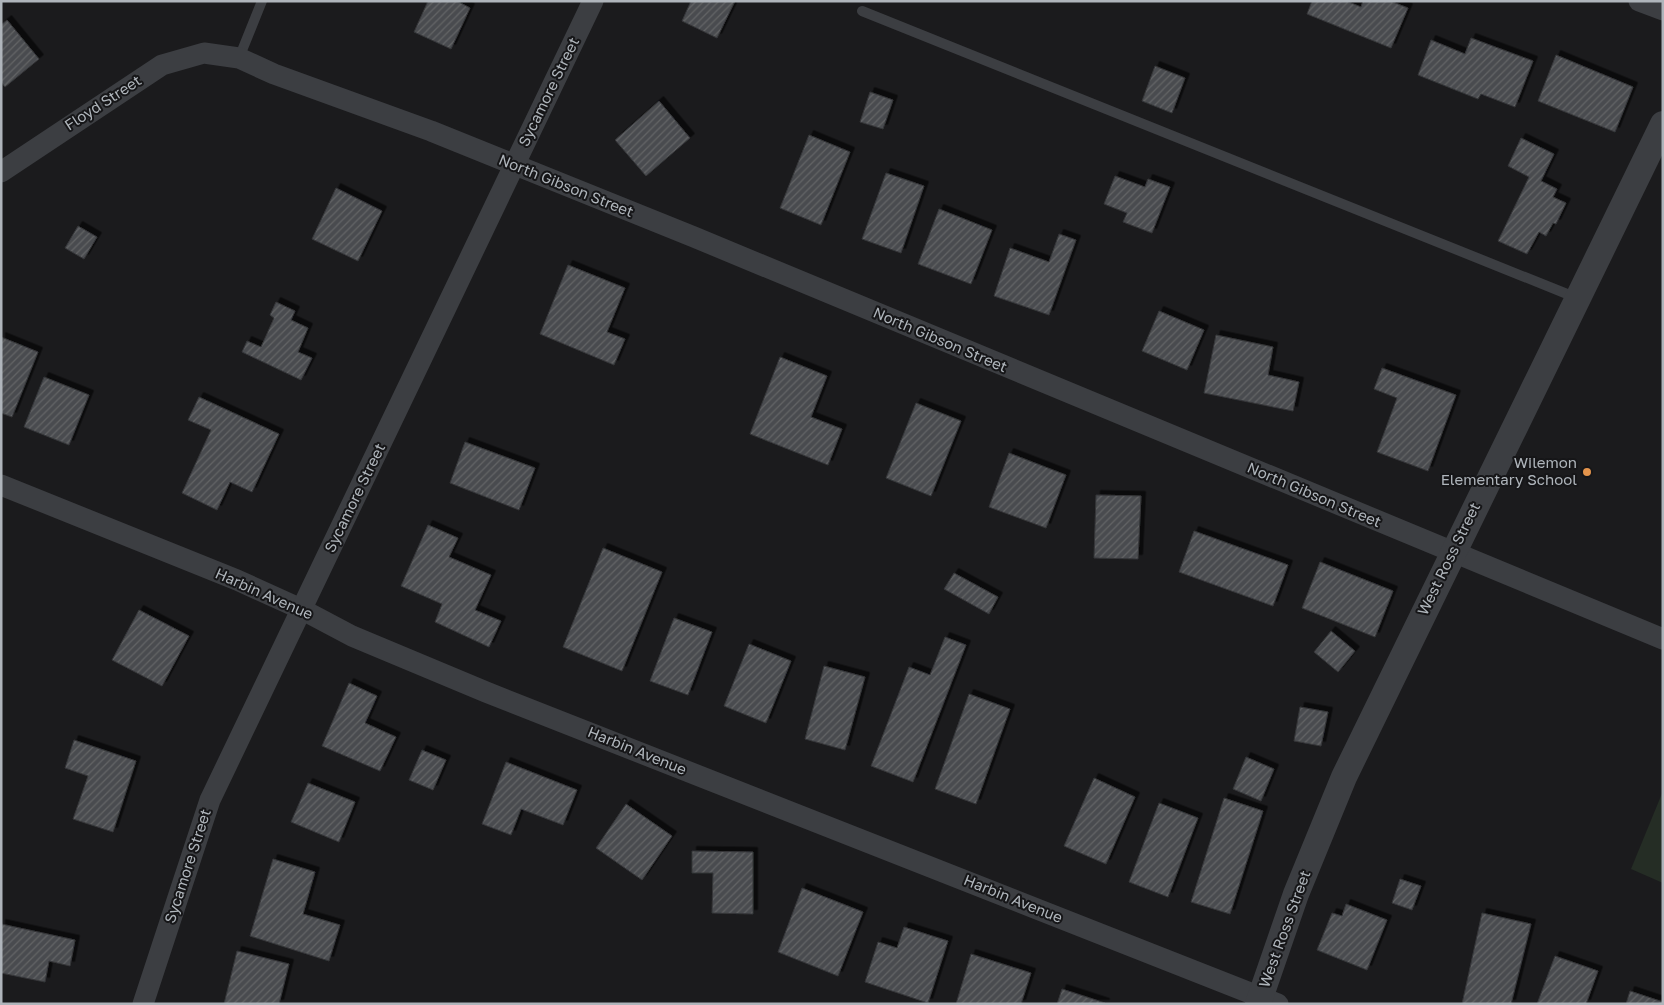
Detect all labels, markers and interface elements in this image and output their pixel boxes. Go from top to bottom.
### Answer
street label: Sycamore Street [514,34,582,149]
street label: Floyd Street [61,71,144,134]
street label: North Gibson Street [496,150,636,220]
street label: North Gibson Street [871,303,1010,375]
street label: Sycamore Street [320,440,388,555]
place label: Wilemon Elementary School [1441,453,1577,488]
street label: North Gibson Street [1245,458,1384,530]
marker: Wilemon Elementary School [1581,466,1593,478]
street label: West Ross Street [1413,499,1483,618]
street label: Harbin Avenue [213,564,316,623]
street label: Harbin Avenue [585,722,690,778]
street label: Sycamore Street [160,806,214,925]
street label: West Ross Street [1255,868,1314,990]
street label: Harbin Avenue [961,870,1066,926]

